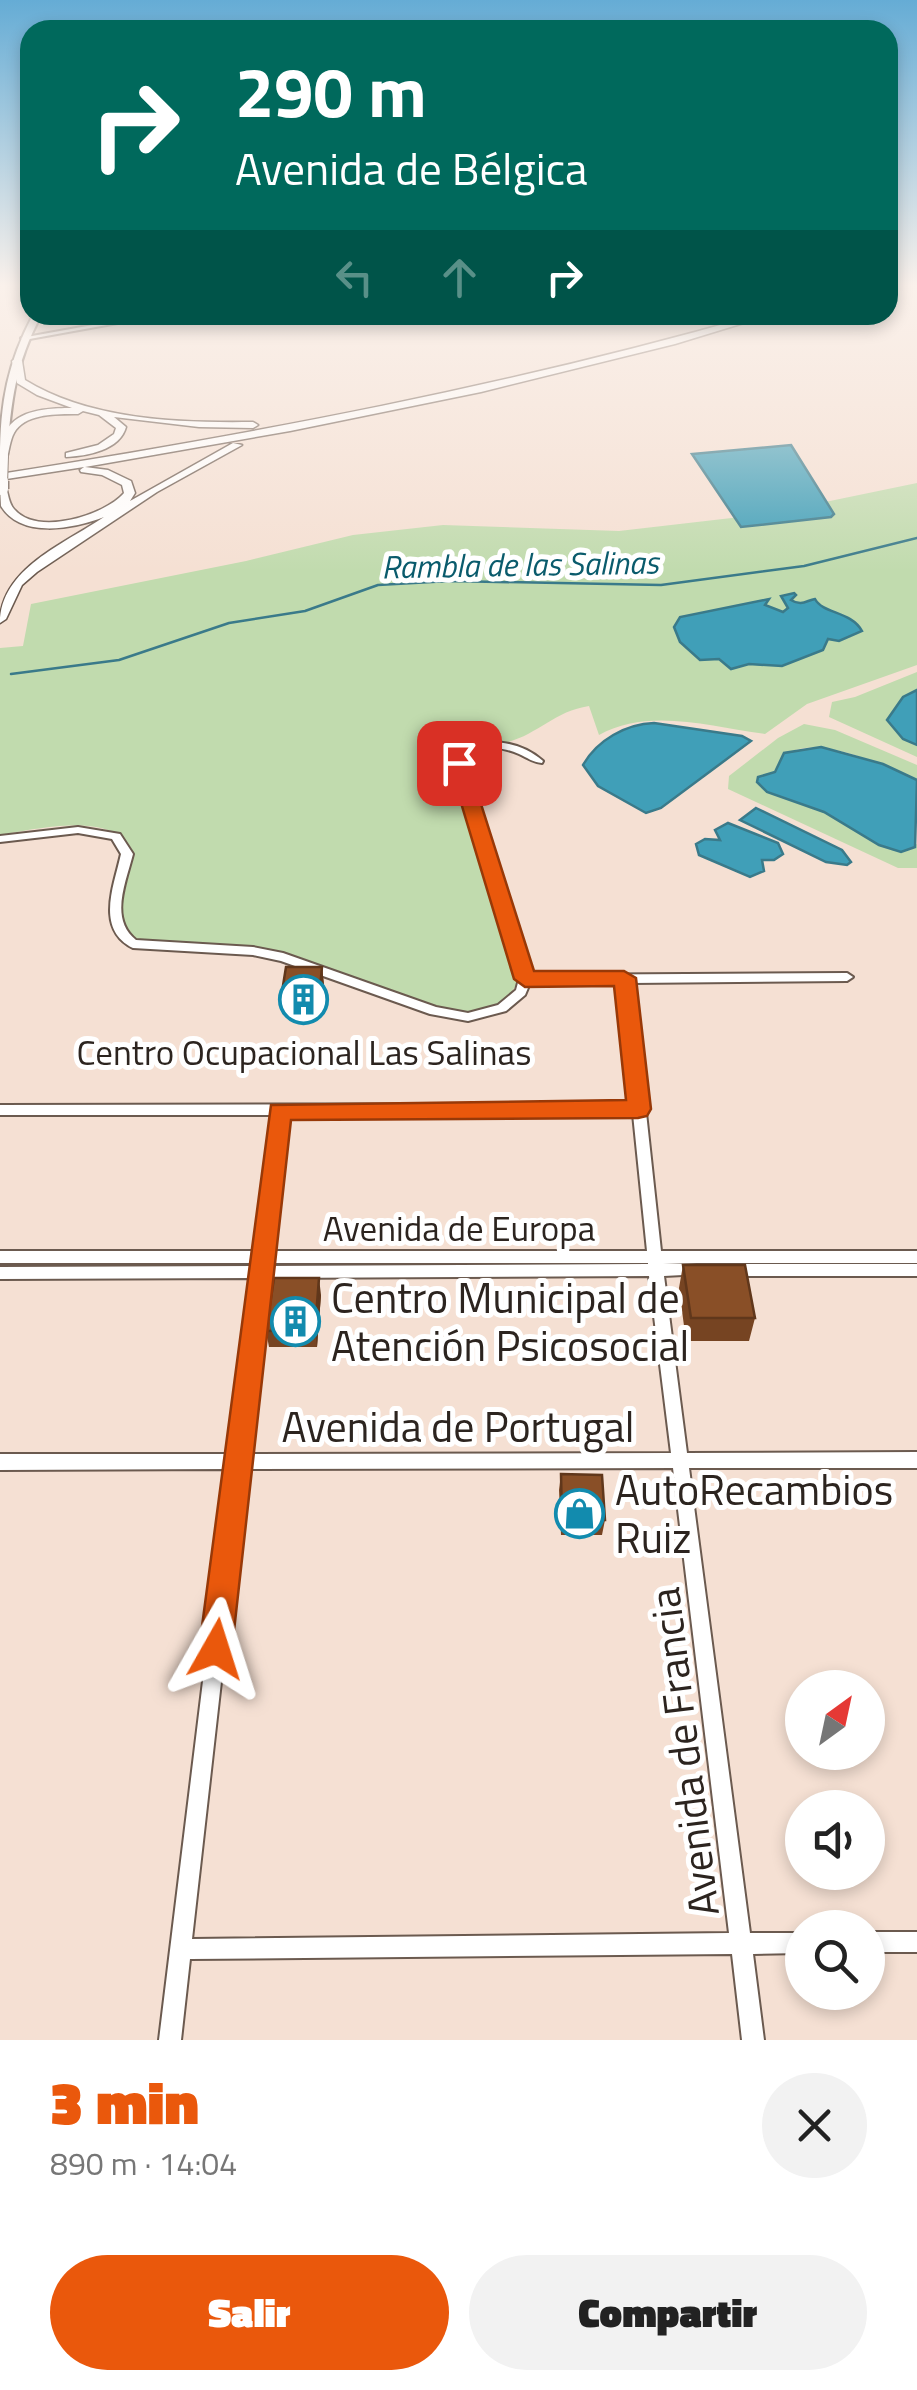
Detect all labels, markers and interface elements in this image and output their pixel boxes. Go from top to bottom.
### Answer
text: 290 m [235,38,427,144]
icon: right [70,60,200,190]
text: Avenida de Bélgica [235,134,588,202]
icon: left [327,250,382,305]
icon: ahead [432,250,487,305]
icon: right [537,250,592,305]
water label: Rambla de las Salinas [381,538,661,590]
pin [417,721,502,806]
icon: arrive [432,736,487,791]
building icon: Centro Ocupacional Las Salinas [278,974,330,1026]
place label: Centro Ocupacional Las Salinas [77,1025,531,1079]
street label: Avenida de Europa [323,1201,595,1255]
place label: Centro Municipal de Atención Psicosocial [331,1265,689,1377]
building icon: Centro Municipal de Atención Psicosocial [270,1295,322,1347]
street label: Avenida de Portugal [281,1394,635,1458]
place label: AutoRecambios Ruiz [615,1457,893,1569]
shop icon: AutoRecambios Ruiz [554,1487,606,1539]
street label: Avenida de Francia [631,1584,735,1920]
position arrow [164,1597,268,1701]
north arrow [785,1670,885,1770]
map controls [785,1670,885,2010]
button: sound [785,1790,885,1890]
button: search [785,1910,885,2010]
text: 3 min [50,2056,199,2147]
button: close [762,2073,867,2178]
text: 890 m · 14:04 [50,2139,237,2187]
button: Salir [50,2255,449,2370]
button: Compartir [469,2255,867,2370]

